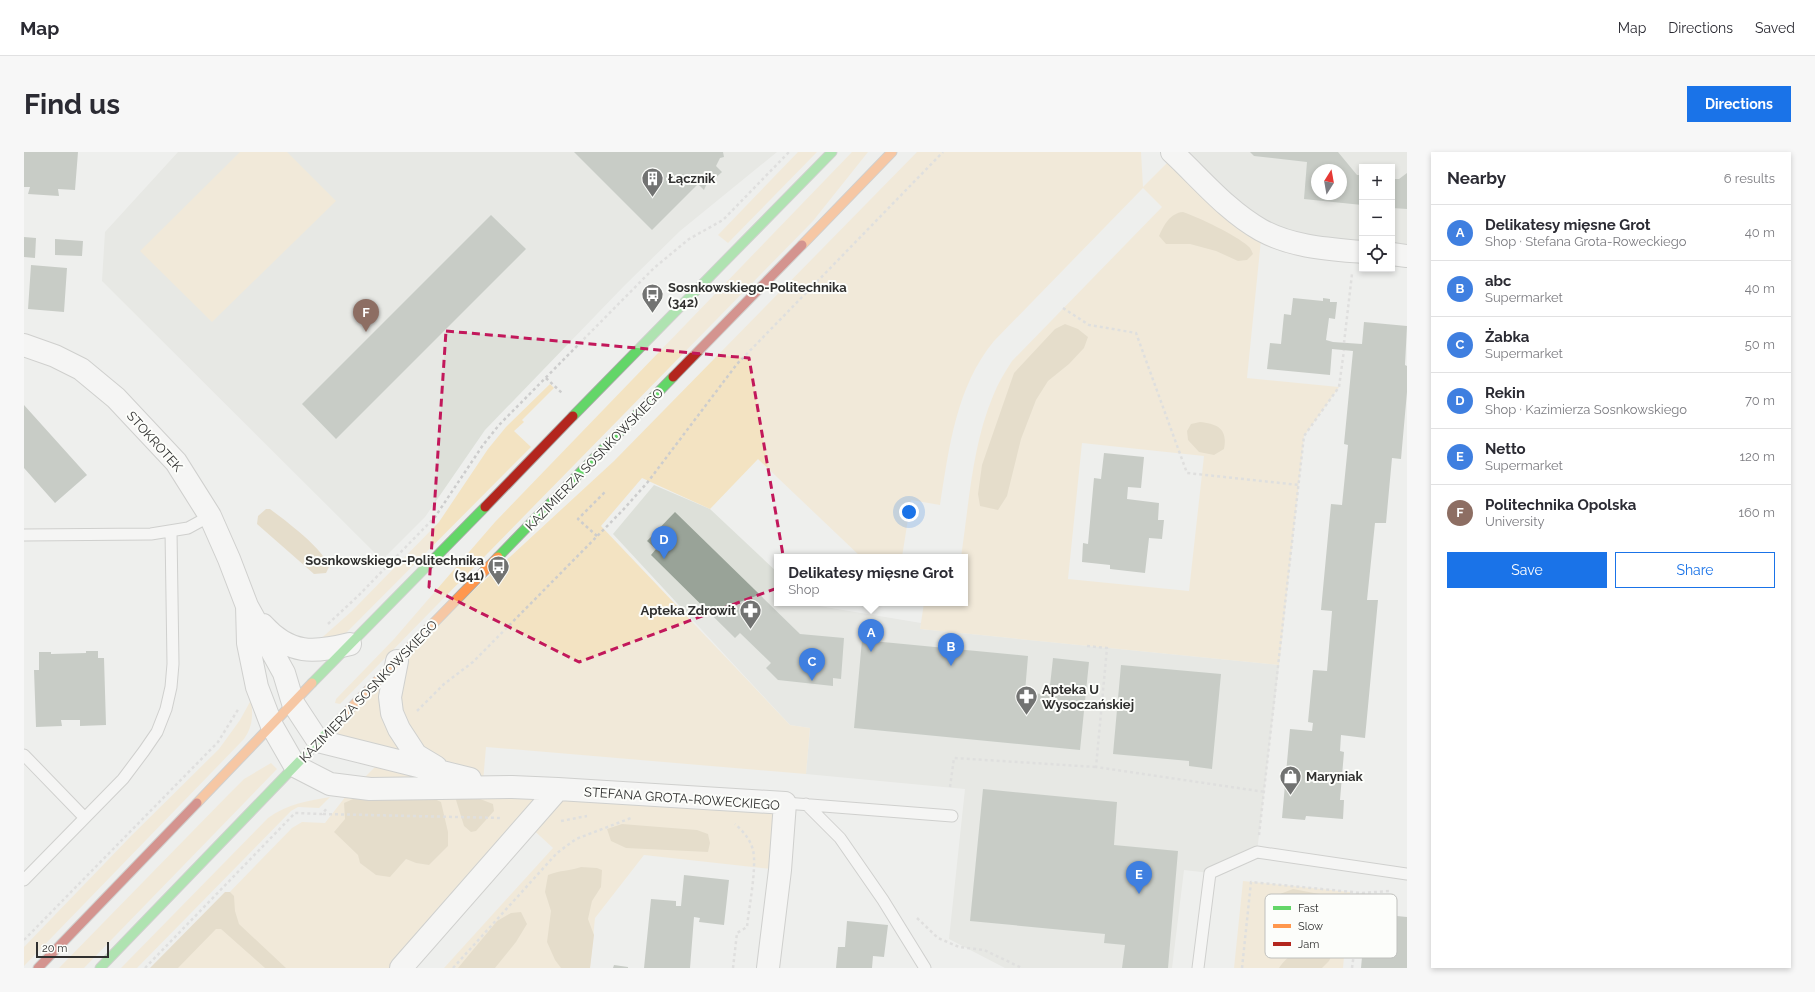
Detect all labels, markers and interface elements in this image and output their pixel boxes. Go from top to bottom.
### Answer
text: Map [20,17,59,39]
text: Map [1618,20,1646,36]
text: Directions [1668,20,1733,36]
text: Saved [1755,20,1795,36]
button: Directions [1687,86,1791,122]
text: Find us [24,88,120,121]
north arrow [1311,164,1347,200]
map controls [1359,164,1395,272]
button: + [1359,164,1395,200]
building icon: Łącznik [639,165,665,198]
text: Nearby [1447,168,1506,188]
place label: Łącznik [667,171,716,186]
text: 6 results [1724,171,1775,186]
button: − [1359,200,1395,236]
text: Delikatesy mięsne Grot [1485,216,1651,234]
text: A [1456,225,1464,240]
text: 40 m [1745,225,1775,240]
text: Shop · Stefana Grota-Roweckiego [1485,234,1686,249]
button: locate [1359,236,1395,272]
text: abc [1485,272,1512,290]
place label: Sosnkowskiego-Politechnika (342) [668,280,847,310]
bus stop icon: Sosnkowskiego-Politechnika (342) [640,281,666,314]
text: B [1456,281,1464,296]
text: 40 m [1745,281,1775,296]
text: Supermarket [1485,290,1563,305]
pin: F [353,299,379,332]
text: Żabka [1485,328,1529,346]
text: C [1456,337,1464,352]
text: 50 m [1745,337,1775,352]
text: Supermarket [1485,346,1563,361]
text: Rekin [1485,384,1525,402]
street label: KAZIMIERZA SOSNKOWSKIEGO [522,385,667,534]
text: D [1455,393,1465,408]
text: 70 m [1745,393,1775,408]
text: Shop · Kazimierza Sosnkowskiego [1485,402,1687,417]
street label: STOKROTEK [124,408,186,475]
text: Netto [1485,440,1526,458]
text: E [1456,449,1464,464]
text: 120 m [1739,449,1775,464]
text: Supermarket [1485,458,1563,473]
text: Politechnika Opolska [1485,496,1636,514]
your location [899,502,919,522]
text: F [1456,505,1464,520]
text: 160 m [1738,505,1775,520]
text: University [1485,514,1545,529]
pin: D [651,526,677,559]
button: Save [1447,552,1607,588]
button: Share [1615,552,1775,588]
place label: Sosnkowskiego-Politechnika (341) [305,553,485,583]
bus stop icon: Sosnkowskiego-Politechnika (341) [486,554,512,587]
popup [774,554,968,606]
text: Delikatesy mięsne Grot [788,564,954,582]
text: Shop [788,582,819,597]
pharmacy icon: Apteka Zdrowit [738,597,764,630]
place label: Apteka Zdrowit [640,603,736,618]
street label: KAZIMIERZA SOSNKOWSKIEGO [296,617,441,766]
pin: A [858,619,884,652]
pin: B [938,633,964,666]
pin: C [799,648,825,681]
place label: Apteka U Wysoczańskiej [1042,682,1134,712]
pharmacy icon: Apteka U Wysoczańskiej [1014,683,1040,716]
shop icon: Maryniak [1277,763,1303,796]
place label: Maryniak [1306,769,1363,784]
street label: STEFANA GROTA-ROWECKIEGO [584,784,781,813]
pin: E [1126,861,1152,894]
legend [1265,894,1397,958]
text: Fast [1298,902,1319,915]
text: Slow [1298,920,1323,933]
text: Jam [1298,938,1319,951]
scale bar [36,940,109,959]
text: 20 m [42,942,67,955]

